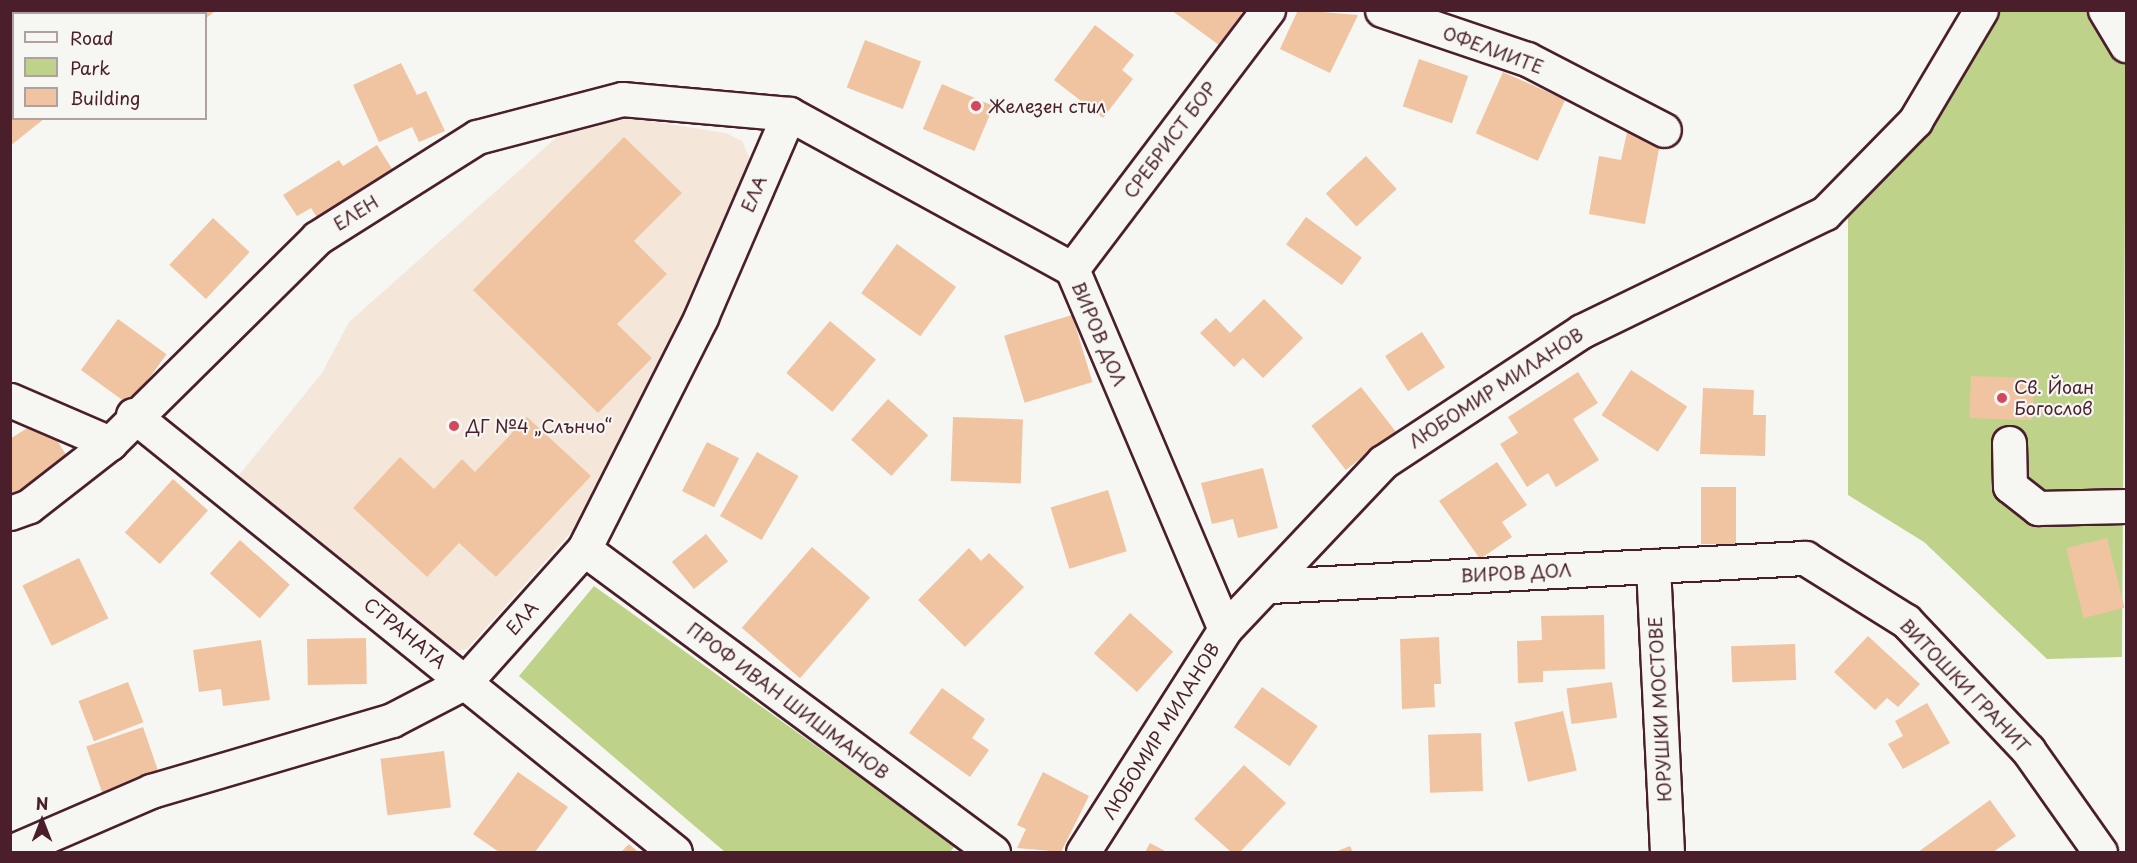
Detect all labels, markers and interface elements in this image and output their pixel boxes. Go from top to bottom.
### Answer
legend [12,12,207,120]
street label: ОФЕЛИИТЕ [1440,22,1546,78]
text: Road [70,24,114,51]
text: Park [70,54,110,81]
street label: СРЕБРИСТ БОР [1119,77,1221,203]
text: Building [70,84,140,111]
place label: Железен стил [988,95,1107,117]
marker: Железен стил [969,99,983,113]
street label: ЕЛА [737,173,771,215]
street label: ЕЛЕН [330,191,382,235]
street label: ВИРОВ ДОЛ [1067,279,1131,389]
street label: ЛЮБОМИР МИЛАНОВ [1404,323,1588,453]
place label: Св. Йоан Богослов [2014,377,2095,420]
marker: Св. Йоан Богослов [1995,391,2009,405]
place label: ДГ №4 „Слънчо“ [466,415,613,437]
marker: ДГ №4 „Слънчо“ [447,419,461,433]
street label: ВИРОВ ДОЛ [1460,559,1572,587]
street label: СТРАНАТА [360,593,450,673]
street label: ЕЛА [501,597,543,639]
street label: ВИТОШКИ ГРАНИТ [1895,614,2035,758]
street label: ЮРУШКИ МОСТОВЕ [1644,615,1676,803]
street label: ПРОФ ИВАН ШИШМАНОВ [683,618,893,784]
street label: ЛЮБОМИР МИЛАНОВ [1097,638,1225,824]
north arrow [12,791,72,851]
text: N [36,791,48,815]

